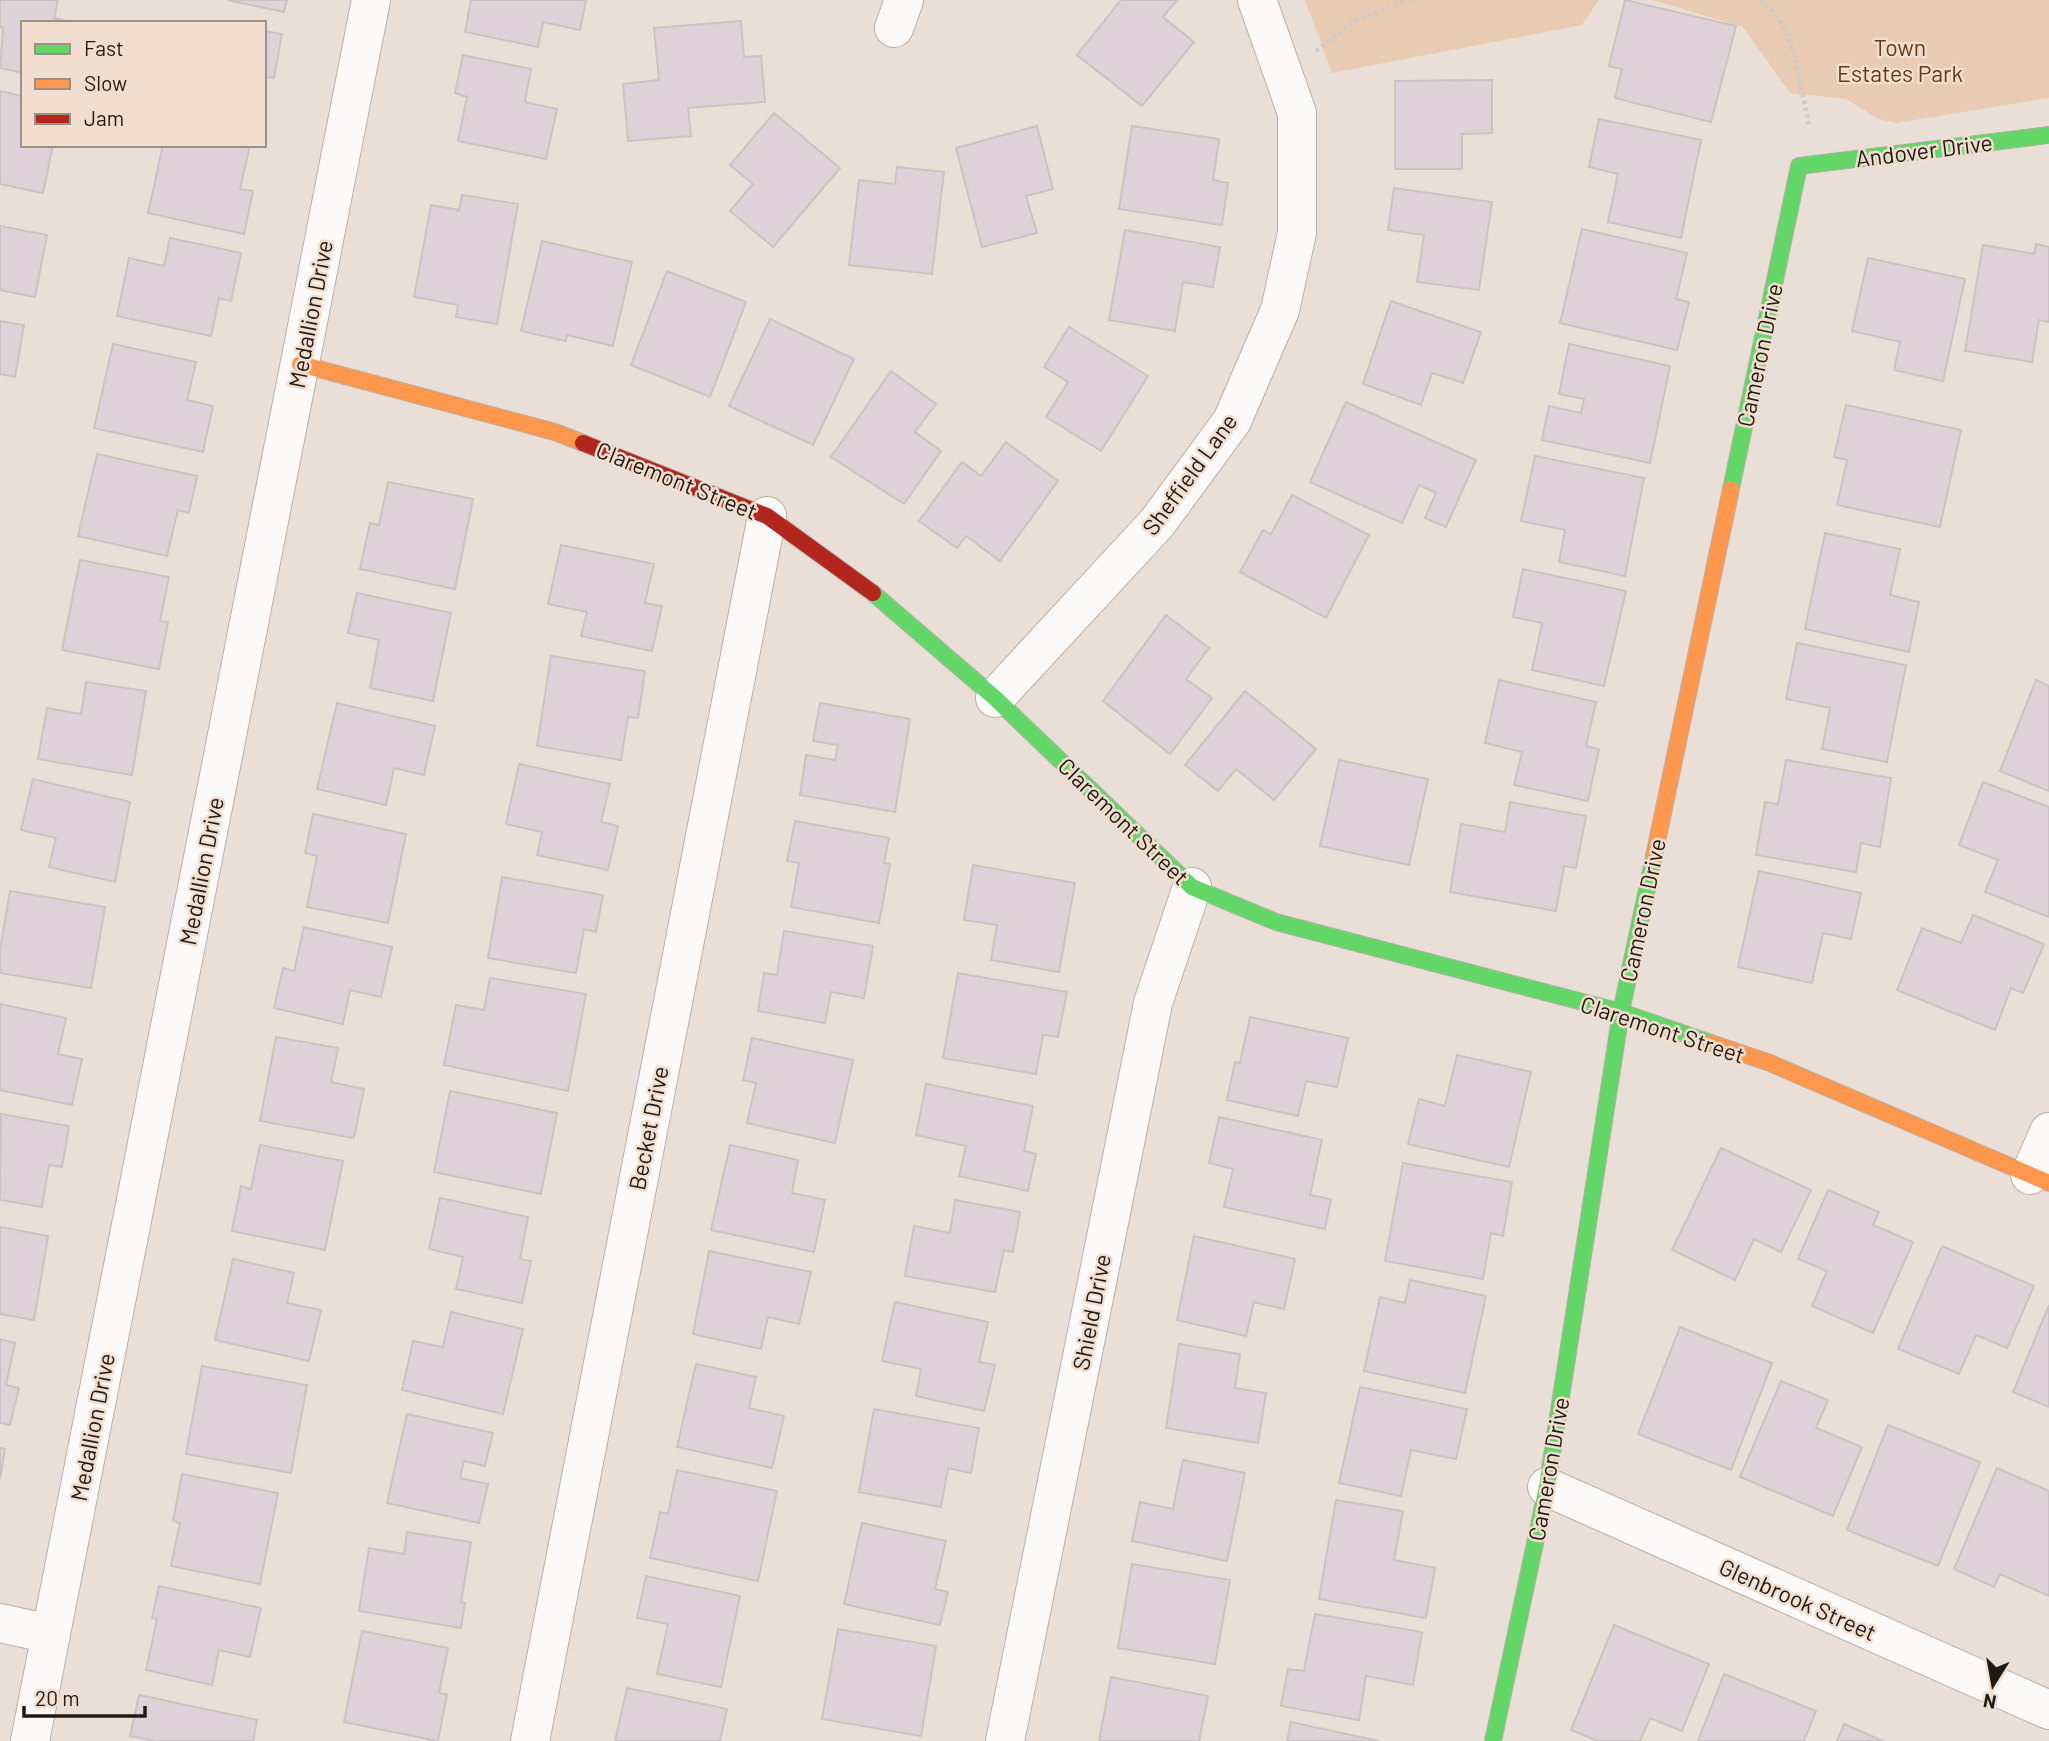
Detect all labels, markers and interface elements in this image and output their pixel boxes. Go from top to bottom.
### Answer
legend [21,21,266,147]
park label: Town Estates Park [1837,33,1963,87]
text: Fast [84,35,124,60]
text: Slow [84,70,127,95]
text: Jam [84,105,124,130]
street label: Andover Drive [1854,128,1994,172]
street label: Medallion Drive [282,238,338,390]
street label: Cameron Drive [1730,281,1788,429]
street label: Sheffield Lane [1136,408,1242,540]
street label: Claremont Street [592,435,762,525]
street label: Claremont Street [1053,752,1195,890]
street label: Medallion Drive [173,795,229,947]
street label: Cameron Drive [1613,836,1671,984]
street label: Claremont Street [1577,989,1749,1069]
street label: Becket Drive [622,1063,674,1193]
street label: Shield Drive [1066,1252,1116,1372]
street label: Medallion Drive [64,1351,120,1503]
street label: Cameron Drive [1522,1395,1574,1543]
street label: Glenbrook Street [1715,1552,1881,1646]
north arrow [1958,1650,2028,1720]
scale bar [24,1674,145,1718]
text: 20 m [35,1685,80,1710]
text: N [1981,1690,1998,1715]

